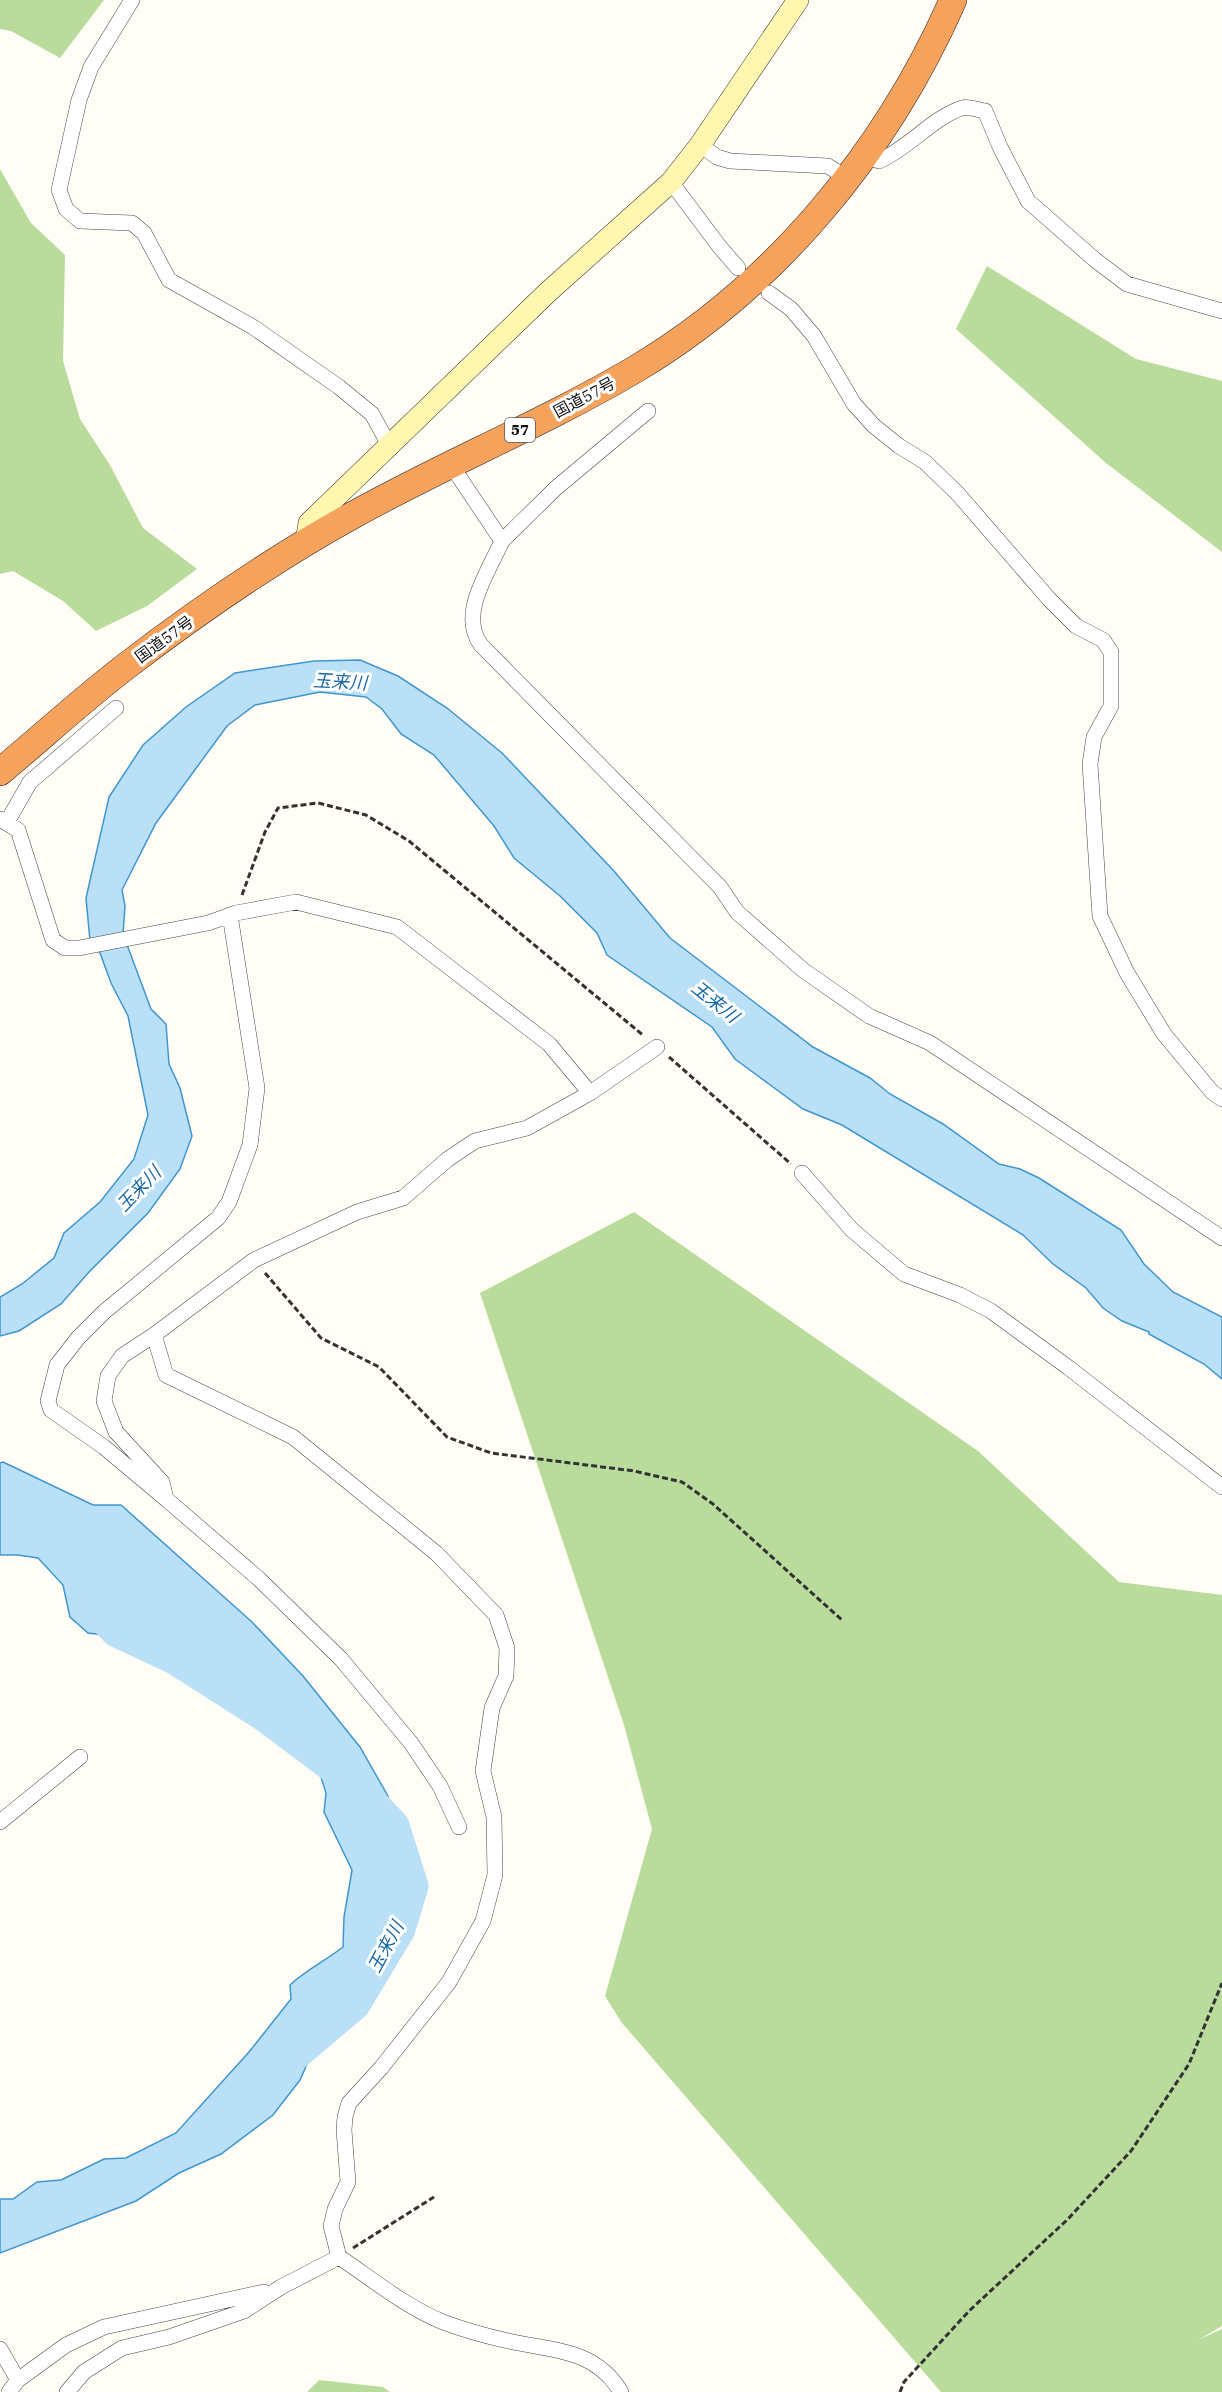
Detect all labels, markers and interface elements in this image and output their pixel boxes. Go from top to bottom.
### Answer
street label: 国道57号 [550,372,618,422]
road number: 57 [505,418,535,442]
street label: 国道57号 [131,611,197,667]
water label: 玉来川 [312,669,370,695]
water label: 玉来川 [687,976,745,1029]
water label: 玉来川 [112,1160,167,1216]
water label: 玉来川 [363,1916,409,1976]

